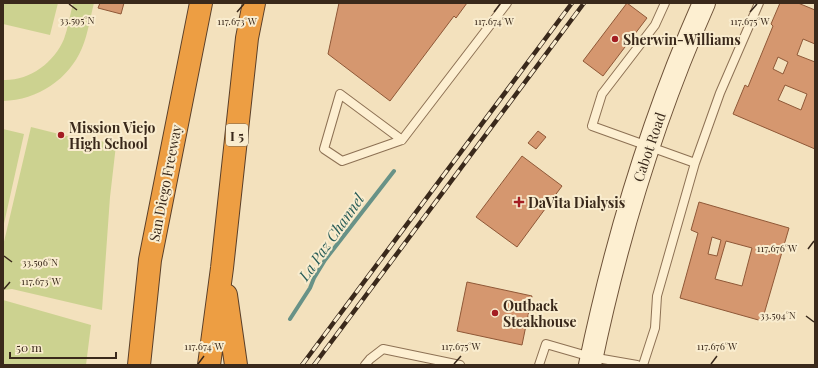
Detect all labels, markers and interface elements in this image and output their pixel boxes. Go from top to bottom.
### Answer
text: 33.595°N [59,13,95,27]
text: 117.673°W [217,14,258,28]
text: 117.674°W [474,14,515,28]
text: 117.675°W [730,14,771,28]
place label: Sherwin-Williams [623,30,741,49]
marker: Sherwin-Williams [610,34,620,44]
street label: Cabot Road [628,110,670,184]
place label: Mission Viejo High School [69,118,156,153]
street label: San Diego Freeway [144,123,186,243]
road number: I 5 [226,124,248,146]
marker: Mission Viejo High School [56,130,66,140]
water label: La Paz Channel [293,189,369,285]
place label: DaVita Dialysis [528,193,625,212]
marker: DaVita Dialysis [513,196,525,208]
text: 117.676°W [757,241,798,255]
text: 33.596°N [22,255,58,269]
text: 117.673°W [21,274,62,288]
place label: Outback Steakhouse [503,296,577,331]
marker: Outback Steakhouse [490,308,500,318]
text: 33.594°N [760,308,796,322]
scale bar [10,334,116,360]
text: 50 m [16,339,42,355]
text: 117.674°W [184,339,225,353]
text: 117.675°W [441,339,482,353]
text: 117.676°W [697,339,738,353]

